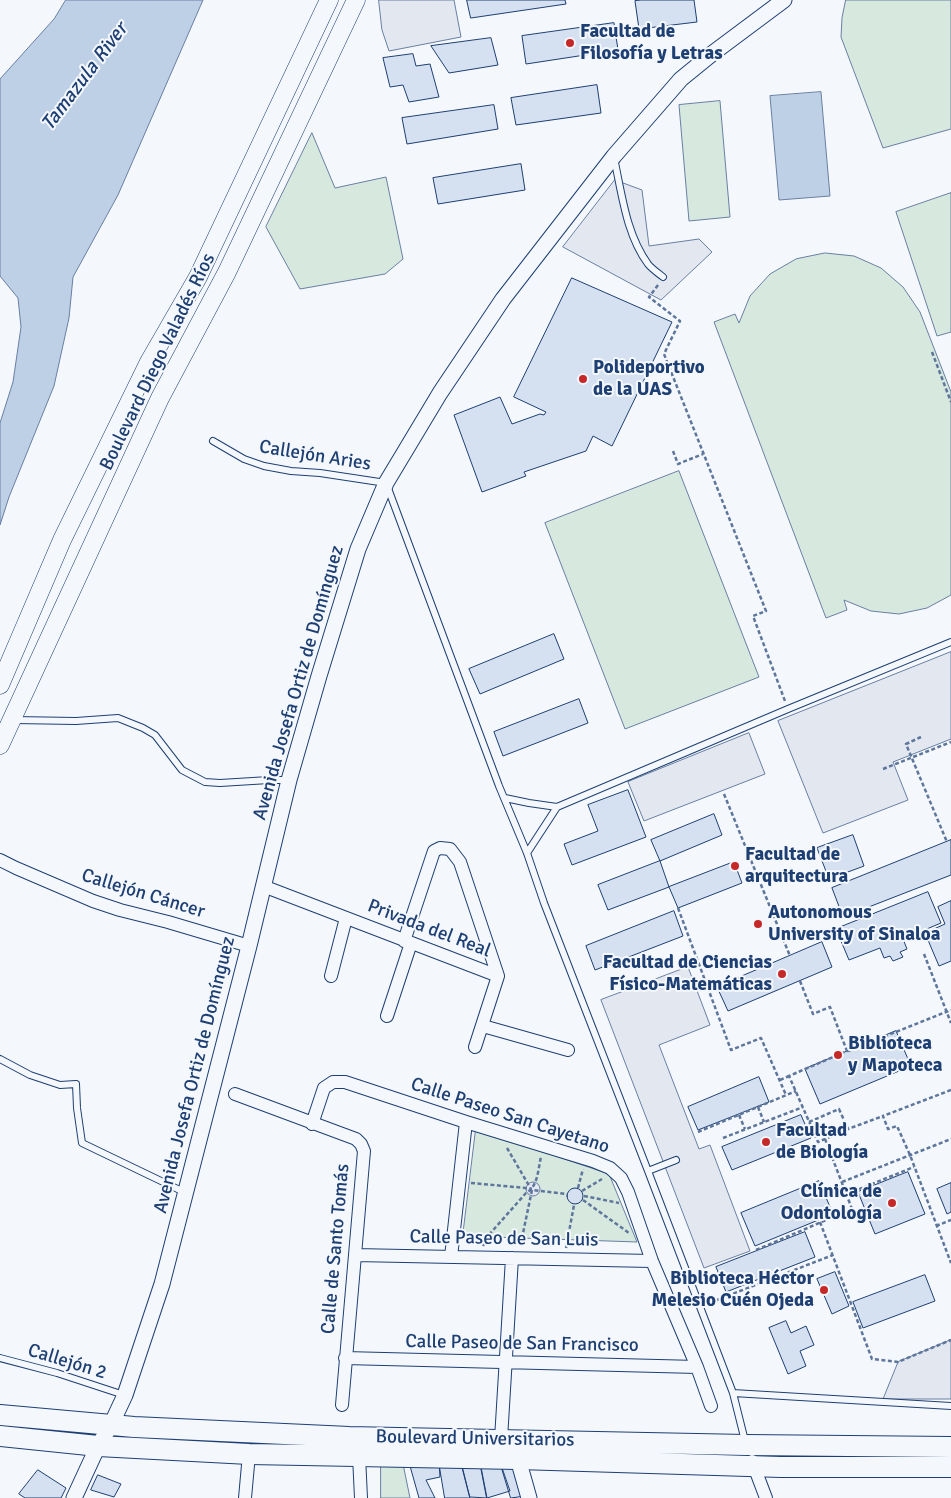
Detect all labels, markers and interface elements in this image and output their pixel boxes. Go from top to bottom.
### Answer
water label: Tamazula River [37,19,133,135]
place label: Facultad de Filosofía y Letras [580,21,723,65]
marker: Facultad de Filosofía y Letras [564,37,576,49]
street label: Boulevard Diego Valadés Ríos [95,250,221,474]
place label: Polideportivo de la UAS [593,357,705,401]
marker: Polideportivo de la UAS [577,373,589,385]
street label: Callejón Aries [257,436,373,476]
street label: Avenida Josefa Ortiz de Domínguez [249,543,349,823]
place label: Facultad de arquitectura [745,844,848,888]
marker: Facultad de arquitectura [729,860,741,872]
street label: Callejón Cáncer [79,864,207,924]
street label: Privada del Real [364,895,494,963]
place label: Autonomous University of Sinaloa [768,902,940,946]
marker: Autonomous University of Sinaloa [752,918,764,930]
street label: Avenida Josefa Ortiz de Domínguez [150,934,240,1216]
place label: Facultad de Ciencias Físico-Matemáticas [603,952,772,996]
marker: Facultad de Ciencias Físico-Matemáticas [776,968,788,980]
place label: Biblioteca y Mapoteca [848,1033,942,1077]
marker: Biblioteca y Mapoteca [832,1049,844,1061]
street label: Calle Paseo San Cayetano [408,1073,612,1159]
place label: Facultad de Biología [776,1120,868,1164]
marker: Facultad de Biología [760,1136,772,1148]
street label: Calle de Santo Tomás [317,1163,355,1335]
place label: Clínica de Odontología [781,1181,882,1225]
marker: Clínica de Odontología [886,1197,898,1209]
street label: Calle Paseo de San Luis [409,1226,599,1252]
place label: Biblioteca Héctor Melesio Cuén Ojeda [651,1268,814,1312]
marker: Biblioteca Héctor Melesio Cuén Ojeda [818,1284,830,1296]
street label: Calle Paseo de San Francisco [405,1331,639,1357]
street label: Callejón 2 [25,1339,109,1385]
street label: Boulevard Universitarios [375,1426,575,1452]

